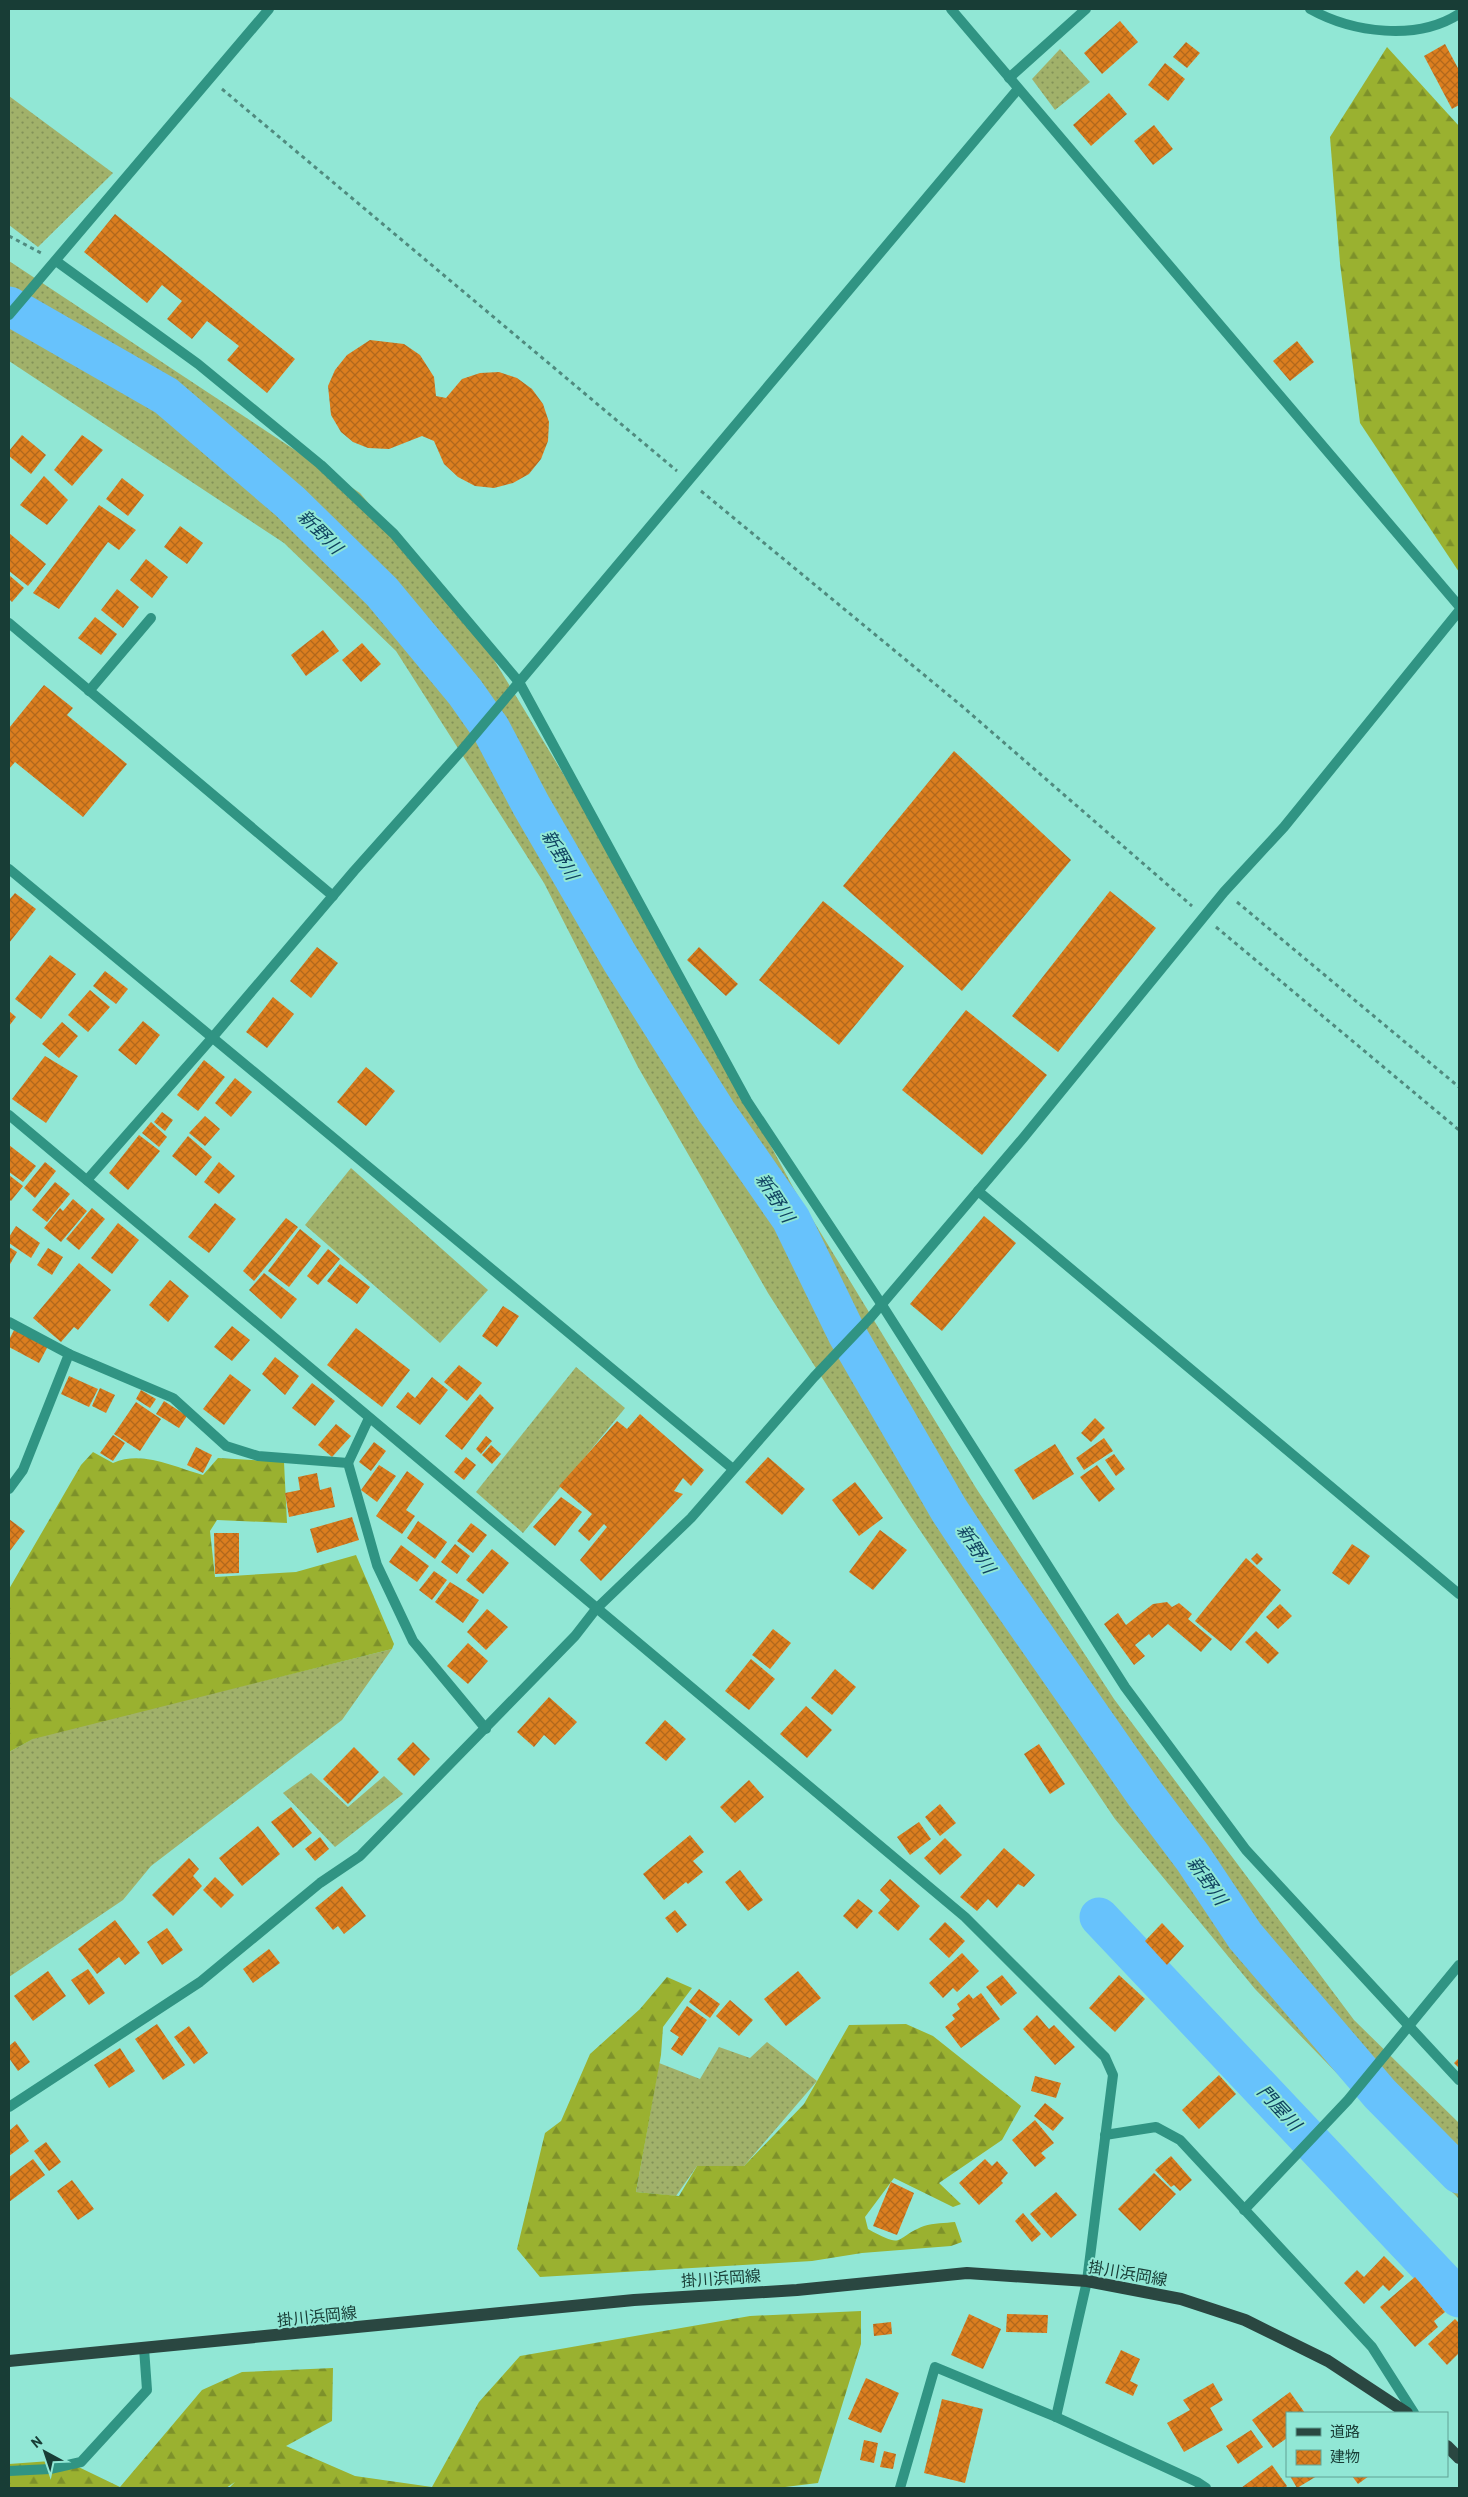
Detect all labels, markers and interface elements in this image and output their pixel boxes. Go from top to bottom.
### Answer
water label: 新野川 [294,504,349,560]
water label: 新野川 [538,826,585,885]
water label: 新野川 [752,1169,801,1228]
water label: 新野川 [953,1520,1002,1579]
water label: 新野川 [1183,1852,1233,1910]
water label: 門屋川 [1253,2080,1308,2136]
street label: 掛川浜岡線 [1087,2256,1169,2289]
street label: 掛川浜岡線 [680,2265,762,2290]
street label: 掛川浜岡線 [276,2302,358,2329]
legend [1286,2412,1448,2477]
text: 道路 [1330,2422,1360,2440]
north arrow [20,2427,70,2477]
text: N [27,2432,45,2451]
text: 建物 [1330,2447,1360,2465]

